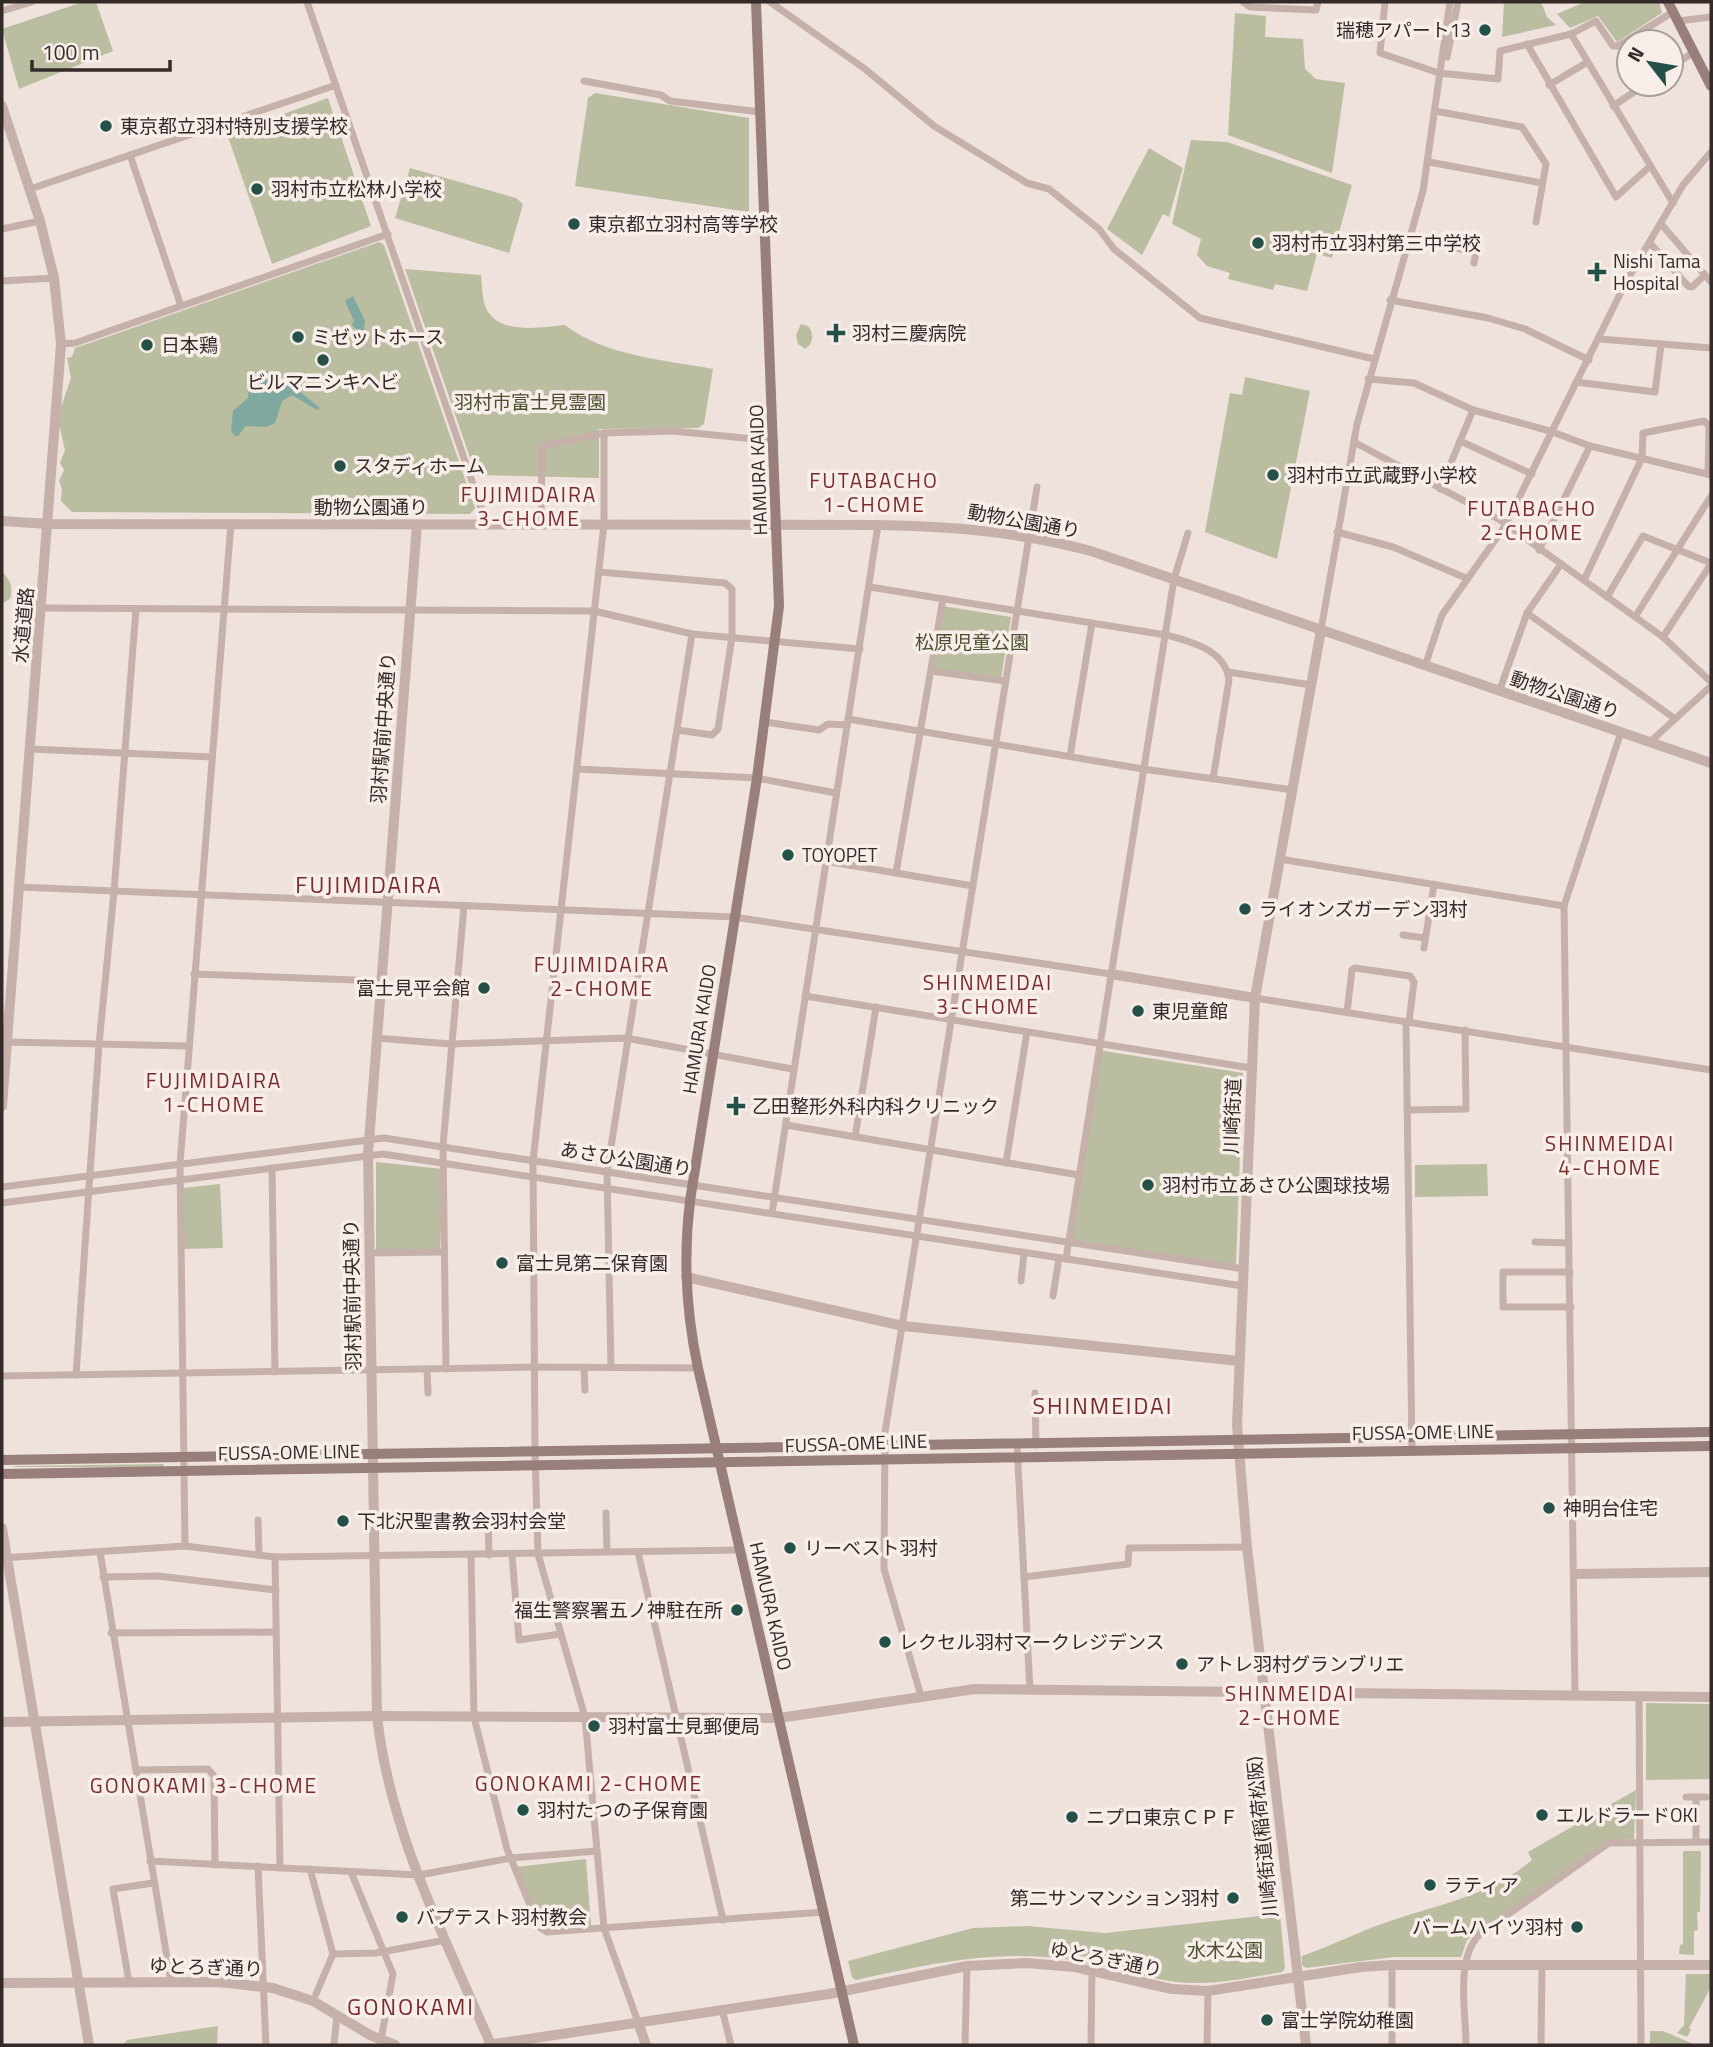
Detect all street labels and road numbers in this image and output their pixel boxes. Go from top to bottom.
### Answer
street label: HAMURA KAIDO [741,404,774,536]
street label: 動物公園通り [314,492,428,521]
street label: 動物公園通り [965,496,1083,545]
street label: 水道道路 [5,586,40,664]
street label: 羽村駅前中央通り [363,651,402,805]
street label: 動物公園通り [1506,663,1624,726]
street label: HAMURA KAIDO [674,962,723,1096]
street label: 川崎街道 [1216,1077,1247,1154]
street label: あさひ公園通り [558,1134,694,1183]
street label: 羽村駅前中央通り [336,1219,367,1371]
street label: FUSSA-OME LINE [1352,1416,1494,1447]
street label: FUSSA-OME LINE [784,1426,928,1459]
street label: FUSSA-OME LINE [218,1436,360,1467]
street label: HAMURA KAIDO [743,1539,800,1673]
street label: 川崎街道(稲荷松阪) [1239,1755,1284,1919]
street label: ゆとろぎ通り [1047,1933,1165,1984]
street label: ゆとろぎ通り [149,1950,263,1983]

